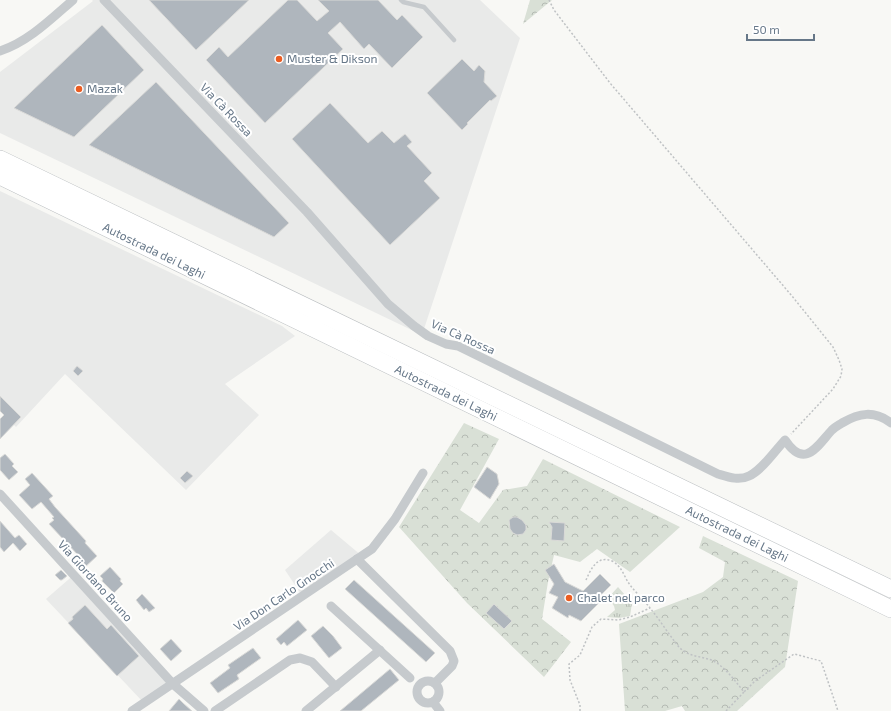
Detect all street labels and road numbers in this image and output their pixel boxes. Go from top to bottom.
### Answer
street label: Via Cà Rossa [198,80,256,139]
street label: Autostrada dei Laghi [101,219,208,281]
street label: Via Cà Rossa [429,316,498,356]
street label: Autostrada dei Laghi [393,361,500,423]
street label: Autostrada dei Laghi [684,502,791,564]
street label: Via Giordano Bruno [56,537,136,624]
street label: Via Don Carlo Gnocchi [231,555,336,633]

